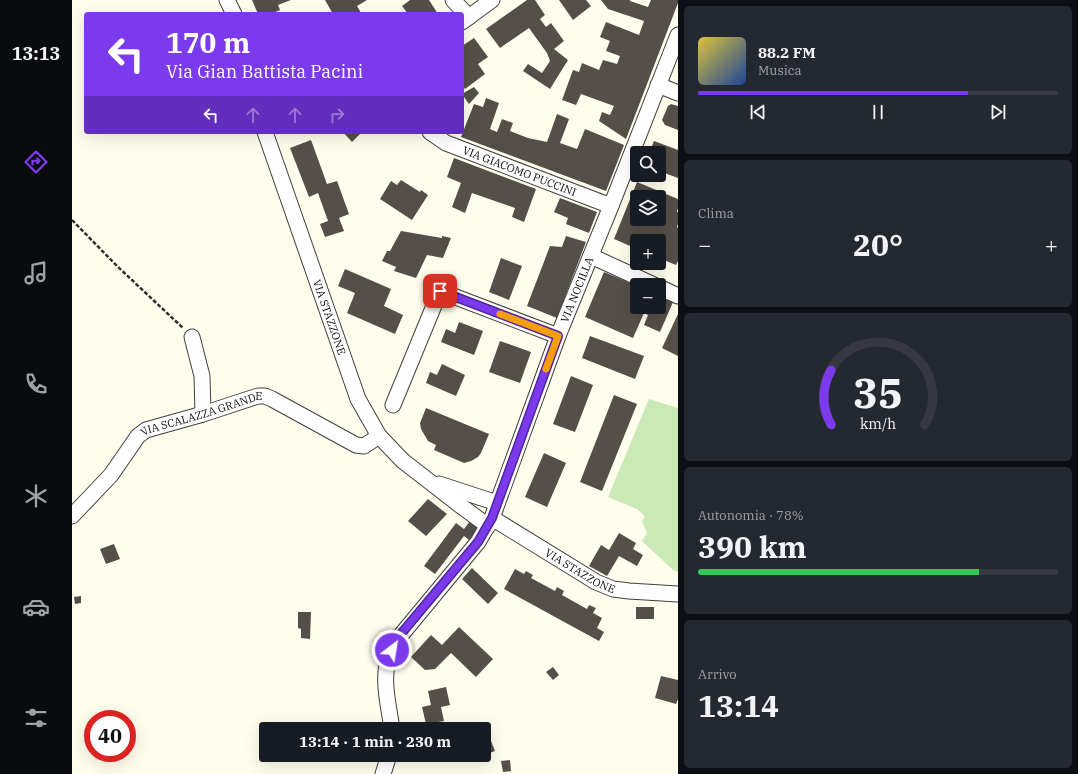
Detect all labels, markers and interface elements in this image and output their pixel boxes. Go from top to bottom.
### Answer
text: 170 m [166,24,250,61]
icon: left [100,28,152,80]
text: 13:13 [12,42,60,65]
text: 88.2 FM [758,43,816,62]
text: Via Gian Battista Pacini [166,60,363,83]
text: Musica [758,62,802,79]
icon: previous [747,101,769,123]
icon: pause [867,101,889,123]
icon: next [987,101,1009,123]
icon: left [200,104,222,126]
icon: ahead [242,104,264,126]
icon: ahead [284,104,306,126]
icon: right [326,104,348,126]
street label: VIA GIACOMO PUCCINI [461,143,578,199]
map controls [630,146,666,314]
button: search [630,146,666,182]
icon: directions [22,148,50,176]
button: layers [630,190,666,226]
text: Clima [698,205,734,222]
text: 20° [853,225,903,264]
text: − [698,230,711,259]
text: + [1045,230,1058,259]
button: + [630,234,666,270]
street label: VIA NOCILLA [557,254,597,325]
icon: music [22,259,50,287]
pin [423,274,457,308]
street label: VIA STAZZONE [310,278,349,357]
button: − [630,278,666,314]
icon: arrive [429,280,451,302]
text: 35 [853,365,903,419]
icon: phone [22,370,50,398]
street label: VIA SCALAZZA GRANDE [137,389,262,439]
text: km/h [860,414,896,433]
icon: climate [22,482,50,510]
text: Autonomia · 78% [698,507,804,524]
text: 390 km [698,527,807,566]
street label: VIA STAZZONE [542,545,617,596]
icon: car [22,593,50,621]
position arrow [371,629,413,671]
text: Arrivo [698,666,737,683]
text: 13:14 [698,686,779,725]
icon: filters [22,704,50,732]
speed limit sign: 40 [84,710,136,762]
text: 13:14 · 1 min · 230 m [299,732,451,751]

